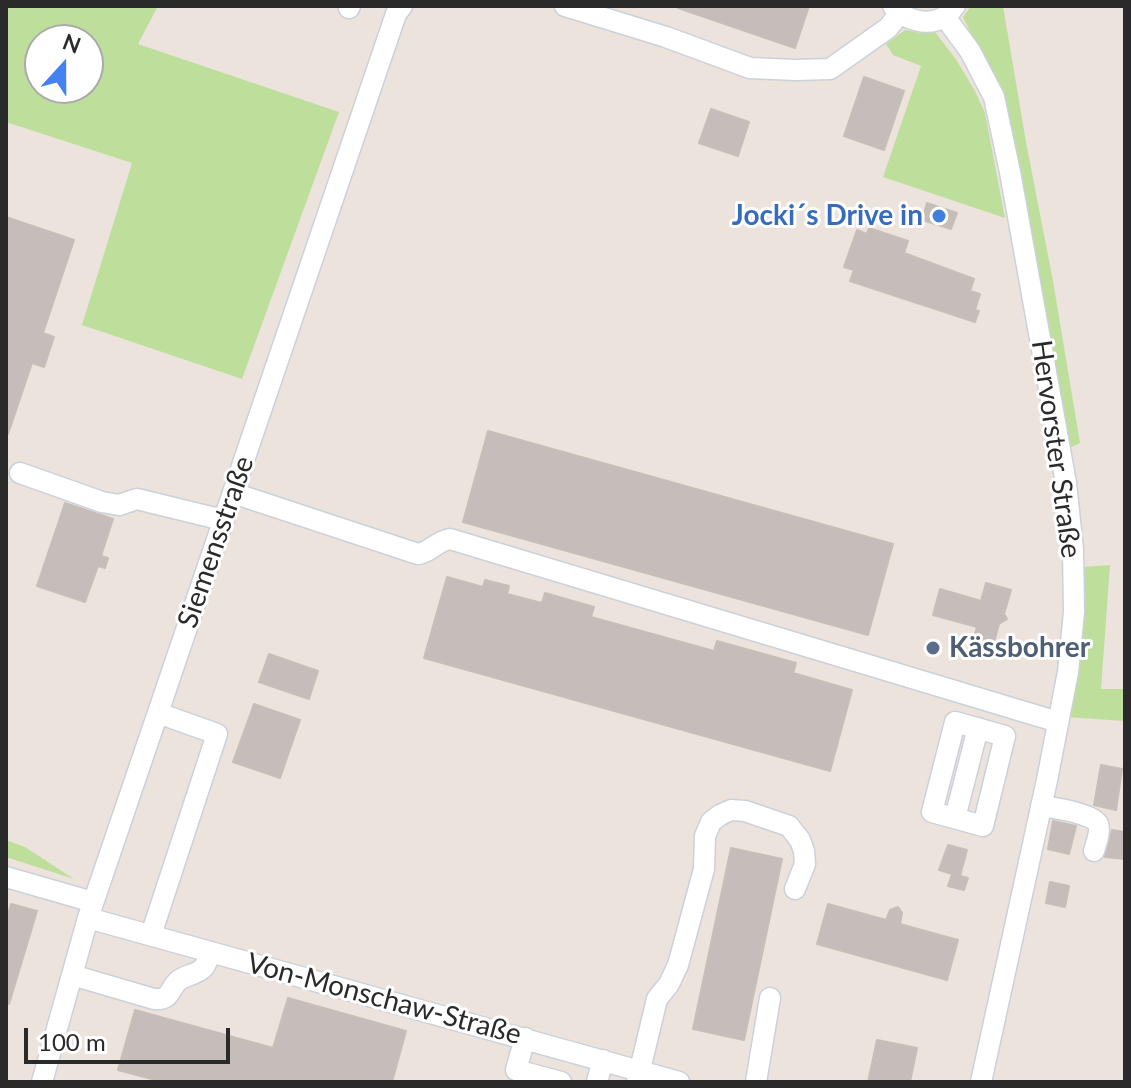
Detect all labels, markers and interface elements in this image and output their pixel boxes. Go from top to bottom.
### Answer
north arrow [24,24,104,104]
text: N [59,27,85,59]
place label: Jocki´s Drive in [732,199,923,233]
marker: Jocki´s Drive in [930,207,948,225]
street label: Hervorster Straße [1024,338,1088,560]
street label: Siemensstraße [171,452,261,632]
place label: Kässbohrer [949,631,1090,665]
marker: Kässbohrer [924,639,942,657]
street label: Von-Monschaw-Straße [243,946,525,1052]
scale bar [28,1012,234,1062]
text: 100 m [38,1027,106,1056]

